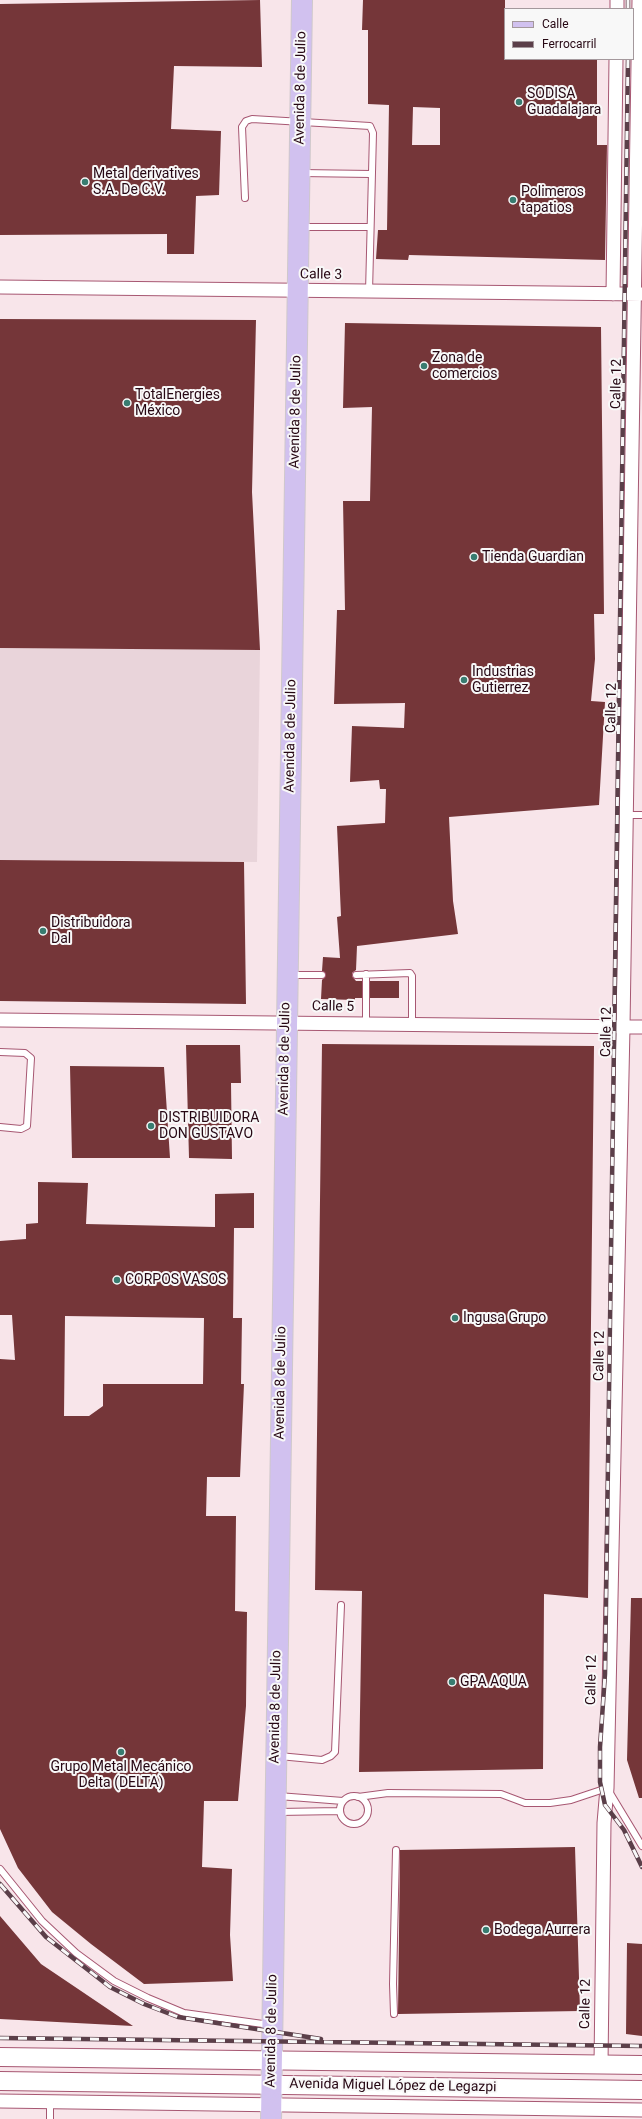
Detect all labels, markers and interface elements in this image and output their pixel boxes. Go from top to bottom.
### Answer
legend [504,8,634,60]
text: Calle [542,17,569,31]
street label: Avenida 8 de Julio [292,31,310,145]
text: Ferrocarril [542,37,597,51]
place label: SODISA Guadalajara [527,86,601,118]
marker: SODISA Guadalajara [514,97,524,107]
place label: Metal derivatives S.A. De C.V. [93,166,199,198]
marker: Metal derivatives S.A. De C.V. [80,177,90,187]
place label: Polimeros tapatios [521,184,584,216]
marker: Polimeros tapatios [508,195,518,205]
street label: Calle 3 [300,266,342,284]
place label: Zona de comercios [432,350,498,382]
street label: Avenida 8 de Julio [287,355,305,469]
street label: Calle 12 [608,359,626,409]
marker: Zona de comercios [419,361,429,371]
place label: TotalEnergies México [135,387,220,420]
marker: TotalEnergies México [122,398,132,408]
place label: Tienda Guardian [482,549,584,565]
marker: Tienda Guardian [469,552,479,562]
place label: Industrias Gutierrez [472,664,534,696]
marker: Industrias Gutierrez [459,675,469,685]
street label: Avenida 8 de Julio [282,679,300,793]
street label: Calle 12 [603,683,621,733]
place label: Distribuidora Dal [51,915,130,948]
marker: Distribuidora Dal [38,926,48,936]
street label: Calle 5 [312,998,354,1016]
street label: Avenida 8 de Julio [276,1002,294,1116]
street label: Calle 12 [598,1007,616,1057]
place label: DISTRIBUIDORA DON GUSTAVO [159,1110,259,1142]
marker: DISTRIBUIDORA DON GUSTAVO [146,1121,156,1131]
place label: CORPOS VASOS [125,1272,226,1288]
marker: CORPOS VASOS [112,1275,122,1285]
place label: Ingusa Grupo [463,1310,546,1326]
marker: Ingusa Grupo [450,1313,460,1323]
street label: Avenida 8 de Julio [272,1326,290,1440]
street label: Calle 12 [591,1331,609,1381]
street label: Avenida 8 de Julio [267,1650,285,1764]
street label: Calle 12 [583,1655,601,1705]
place label: GPA AQUA [460,1674,527,1690]
marker: GPA AQUA [447,1677,457,1687]
marker: Grupo Metal Mecánico Delta (DELTA) [116,1747,126,1757]
place label: Grupo Metal Mecánico Delta (DELTA) [50,1759,192,1792]
place label: Bodega Aurrera [494,1922,591,1938]
marker: Bodega Aurrera [481,1925,491,1935]
street label: Avenida 8 de Julio [263,1974,281,2088]
street label: Calle 12 [577,1979,595,2029]
street label: Avenida Miguel López de Legazpi [289,2076,497,2096]

